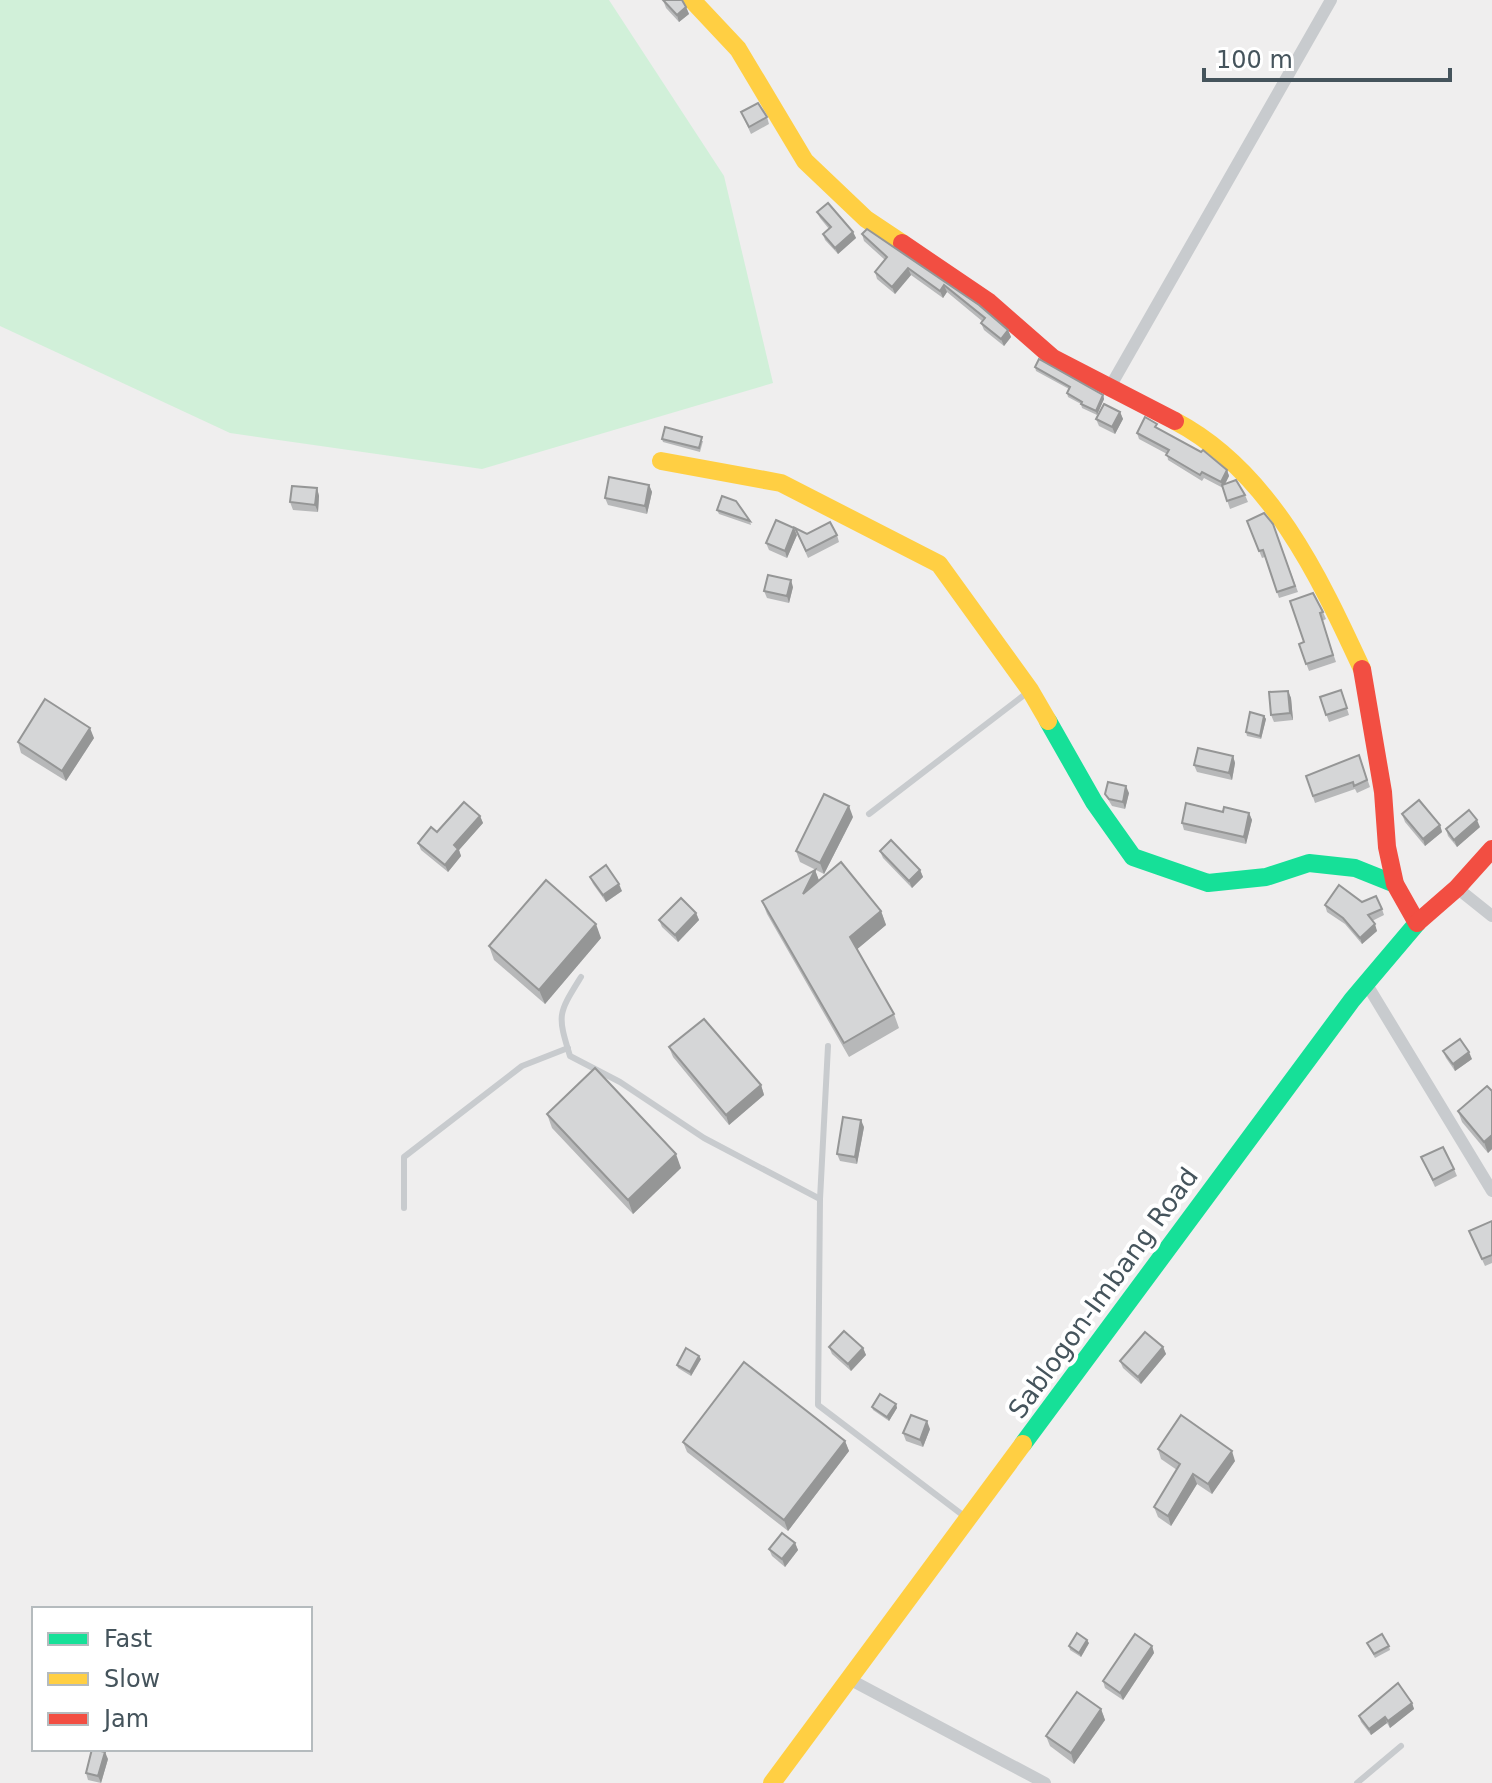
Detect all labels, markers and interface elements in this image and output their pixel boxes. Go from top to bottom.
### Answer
scale bar [1204,32,1450,82]
text: 100 m [1216,46,1293,74]
street label: Sablogon-Imbang Road [1002,1162,1204,1424]
legend [32,1607,312,1751]
text: Fast [104,1625,152,1653]
text: Slow [104,1665,160,1693]
text: Jam [102,1705,149,1733]

